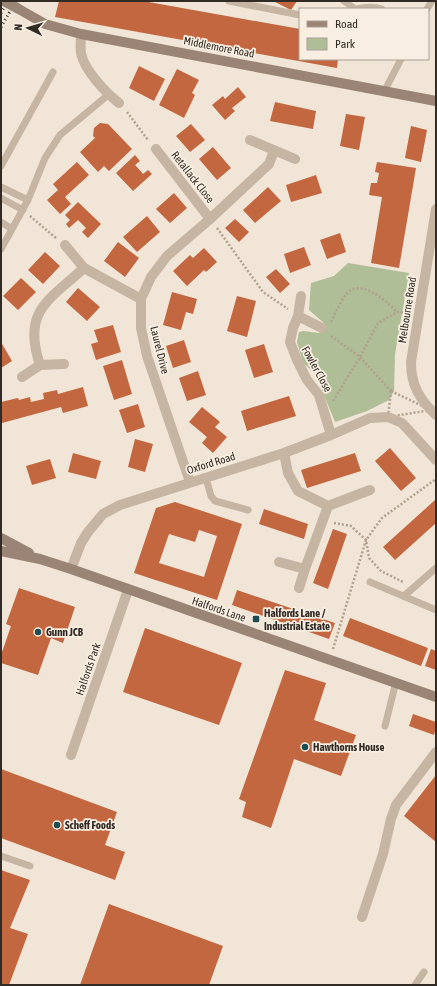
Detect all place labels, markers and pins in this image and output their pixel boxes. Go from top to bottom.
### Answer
place label: Halfords Lane / Industrial Estate [264,607,330,632]
marker: Halfords Lane / Industrial Estate [251,614,261,624]
place label: Gunn JCB [46,626,84,638]
marker: Gunn JCB [33,627,43,637]
place label: Hawthorns House [313,741,384,753]
marker: Hawthorns House [300,742,310,752]
place label: Scheff Foods [65,819,115,831]
marker: Scheff Foods [52,820,62,830]

